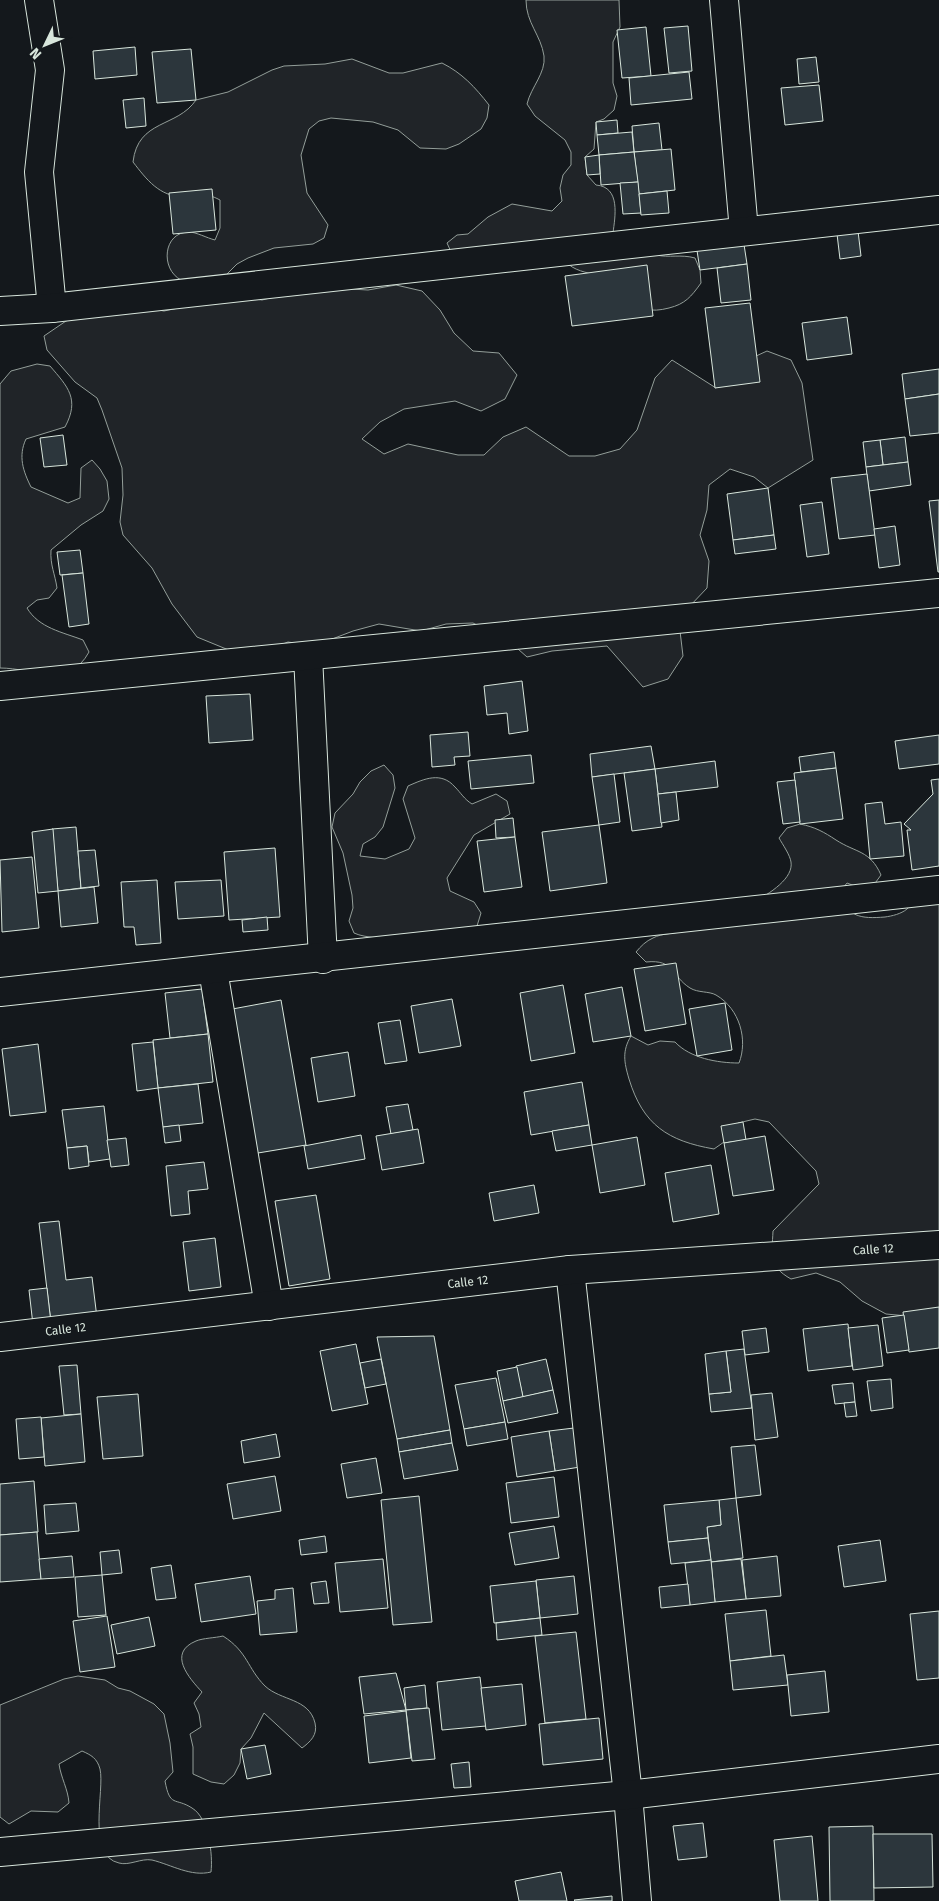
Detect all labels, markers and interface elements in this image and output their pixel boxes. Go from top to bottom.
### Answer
north arrow [20,20,70,70]
text: N [26,44,45,63]
street label: Calle 12 [852,1241,894,1258]
street label: Calle 12 [447,1273,489,1291]
street label: Calle 12 [44,1320,87,1339]

